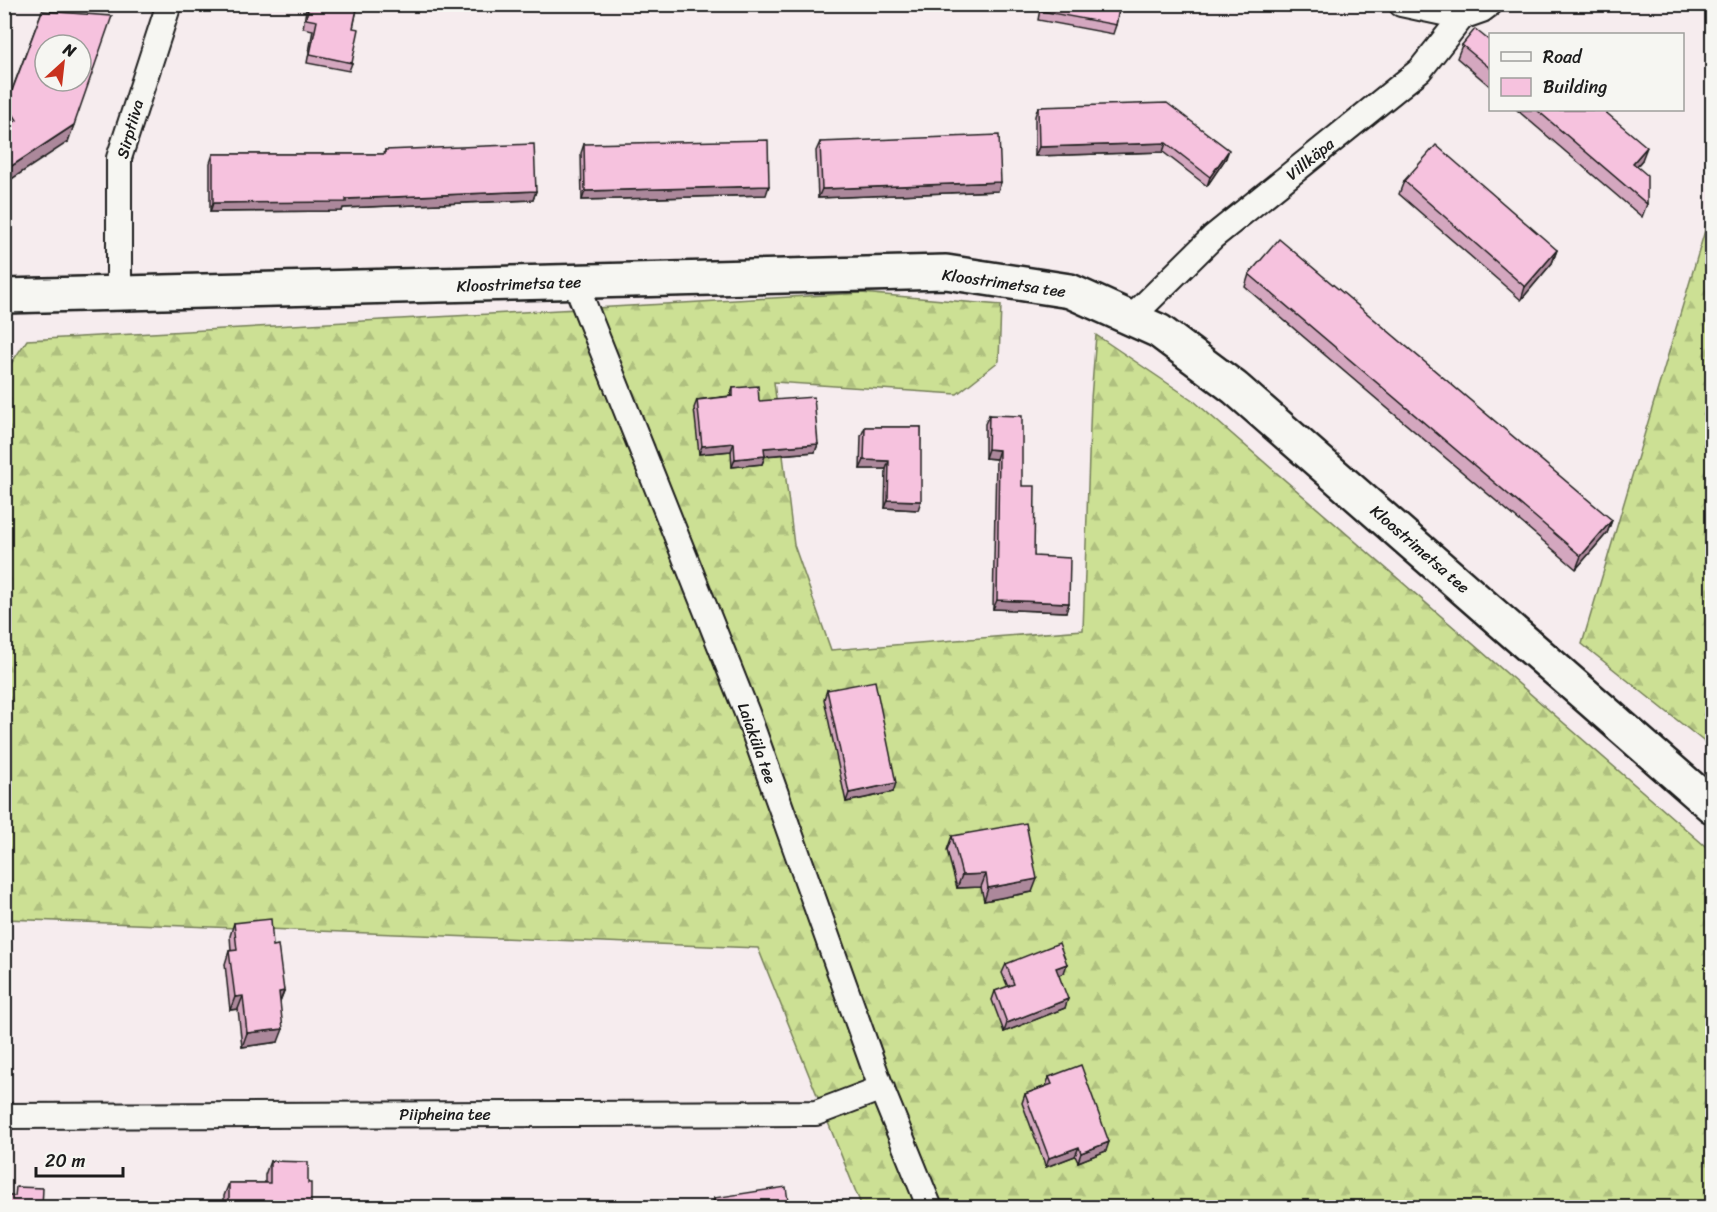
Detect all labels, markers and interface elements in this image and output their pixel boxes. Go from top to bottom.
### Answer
north arrow [33,33,93,93]
legend [1489,33,1684,111]
text: N [57,34,82,66]
text: Road [1543,41,1583,73]
text: Building [1543,71,1607,103]
street label: Sirptiiva [108,96,152,162]
street label: Villkäpa [1279,129,1342,188]
street label: Kloostrimetsa tee [940,260,1068,306]
street label: Kloostrimetsa tee [456,267,582,301]
street label: Kloostrimetsa tee [1363,497,1477,601]
street label: Laiaküla tee [729,699,785,788]
street label: Piipheina tee [399,1100,491,1129]
scale bar [36,1140,123,1178]
text: 20 m [45,1145,85,1177]

